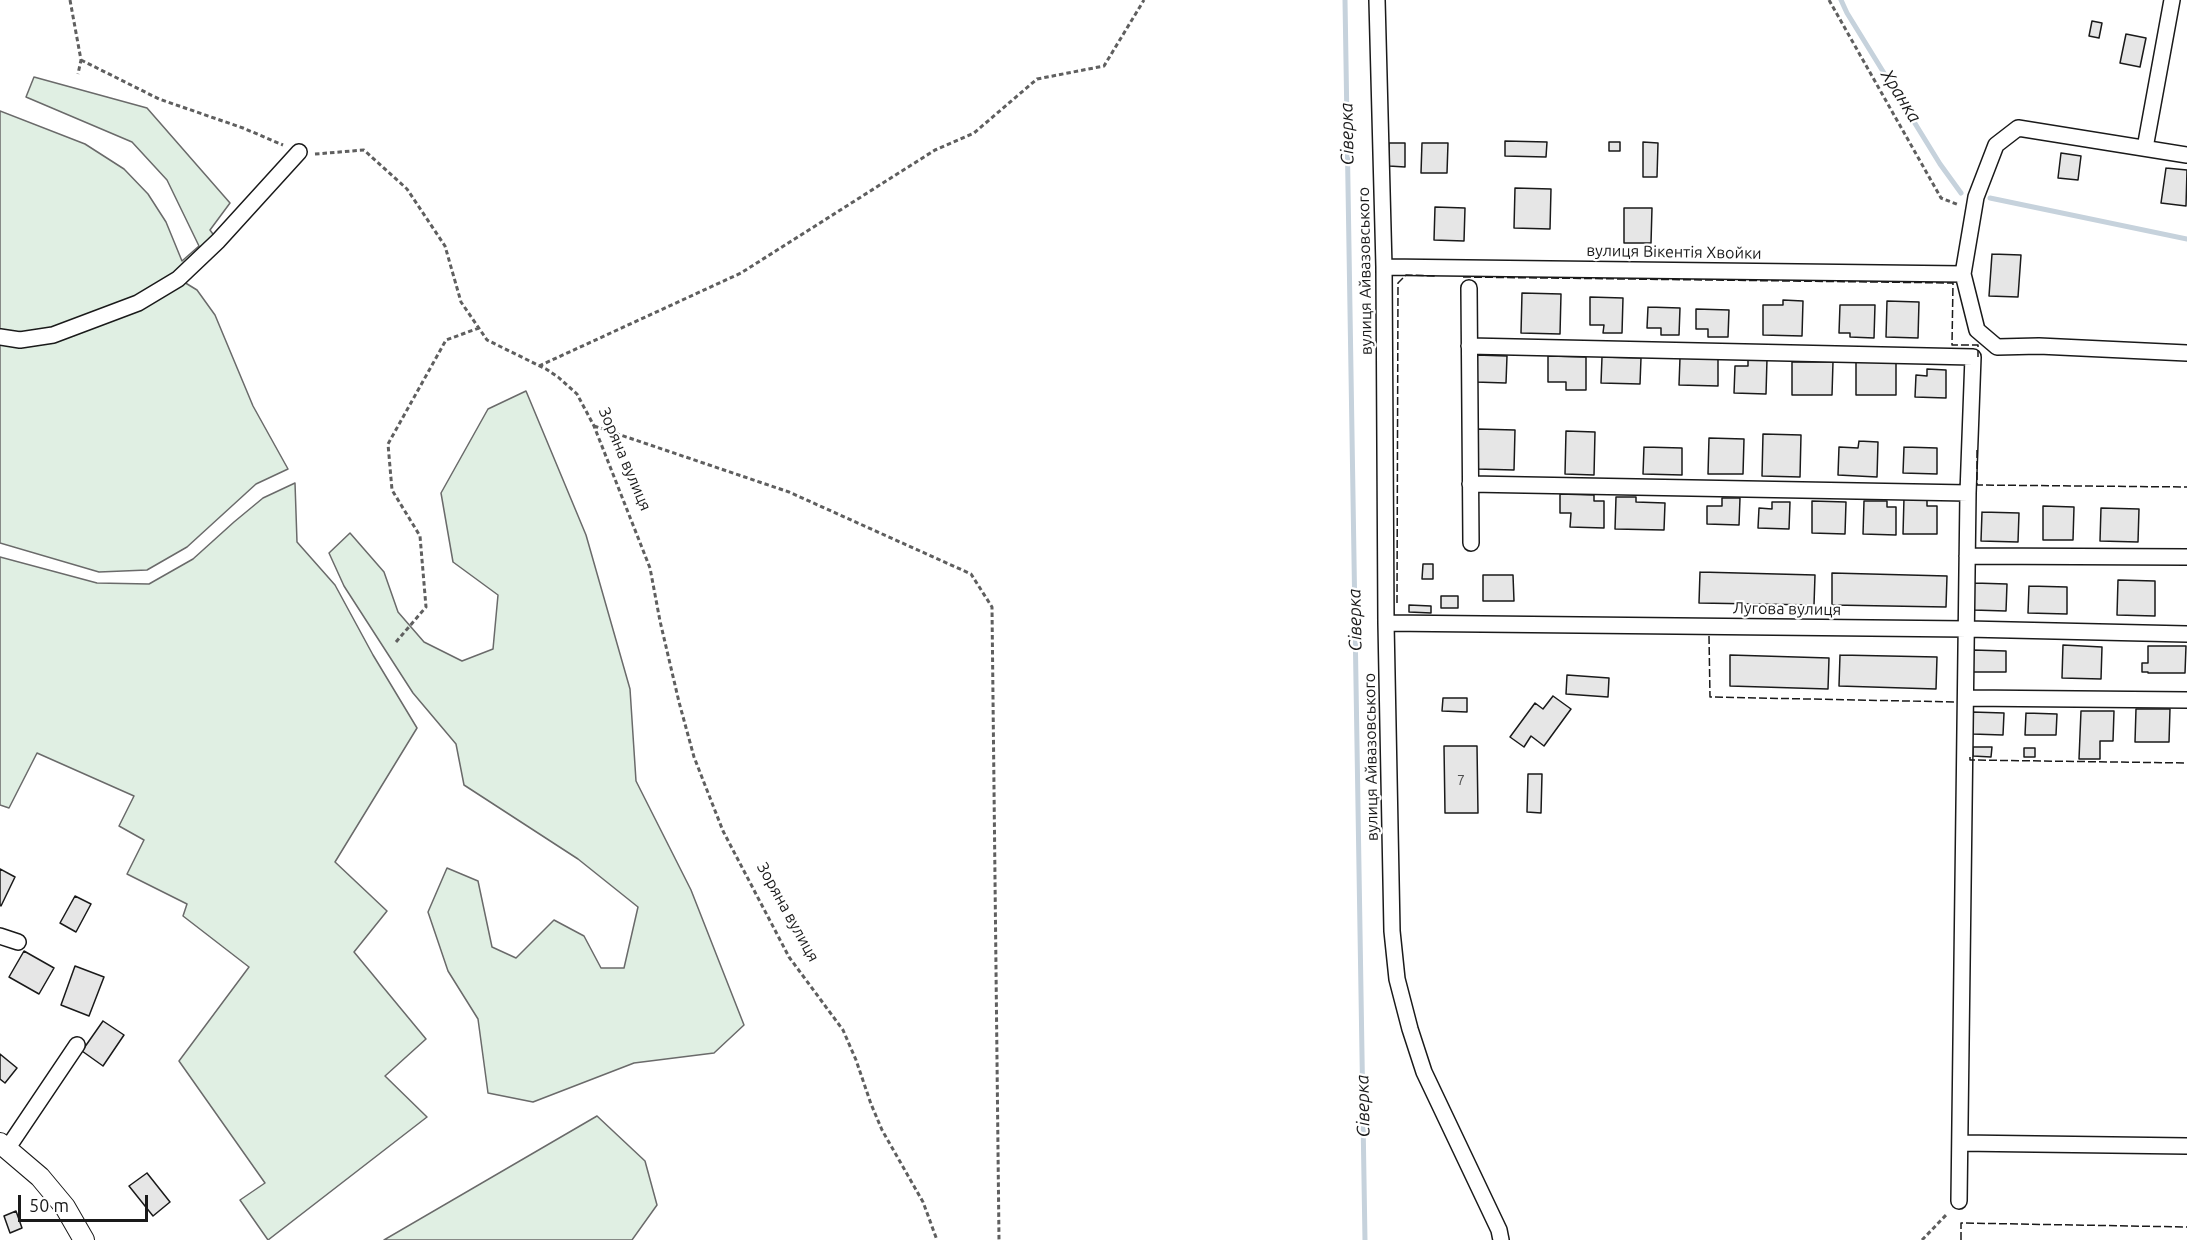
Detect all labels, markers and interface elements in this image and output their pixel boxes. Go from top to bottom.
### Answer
water label: Хранка [1876,66,1926,126]
water label: Сіверка [1336,103,1358,165]
street label: вулиця Айвазовського [1354,187,1376,355]
street label: вулиця Вікентія Хвойки [1586,241,1762,263]
street label: Зоряна вулиця [595,404,655,514]
water label: Сіверка [1344,589,1366,651]
street label: Лугова вулиця [1733,598,1841,620]
street label: вулиця Айвазовського [1360,673,1382,841]
house number: 7 [1457,772,1465,788]
street label: Зоряна вулиця [753,859,823,965]
water label: Сіверка [1352,1075,1374,1137]
scale bar [21,1183,152,1221]
text: 50 m [29,1195,69,1215]

